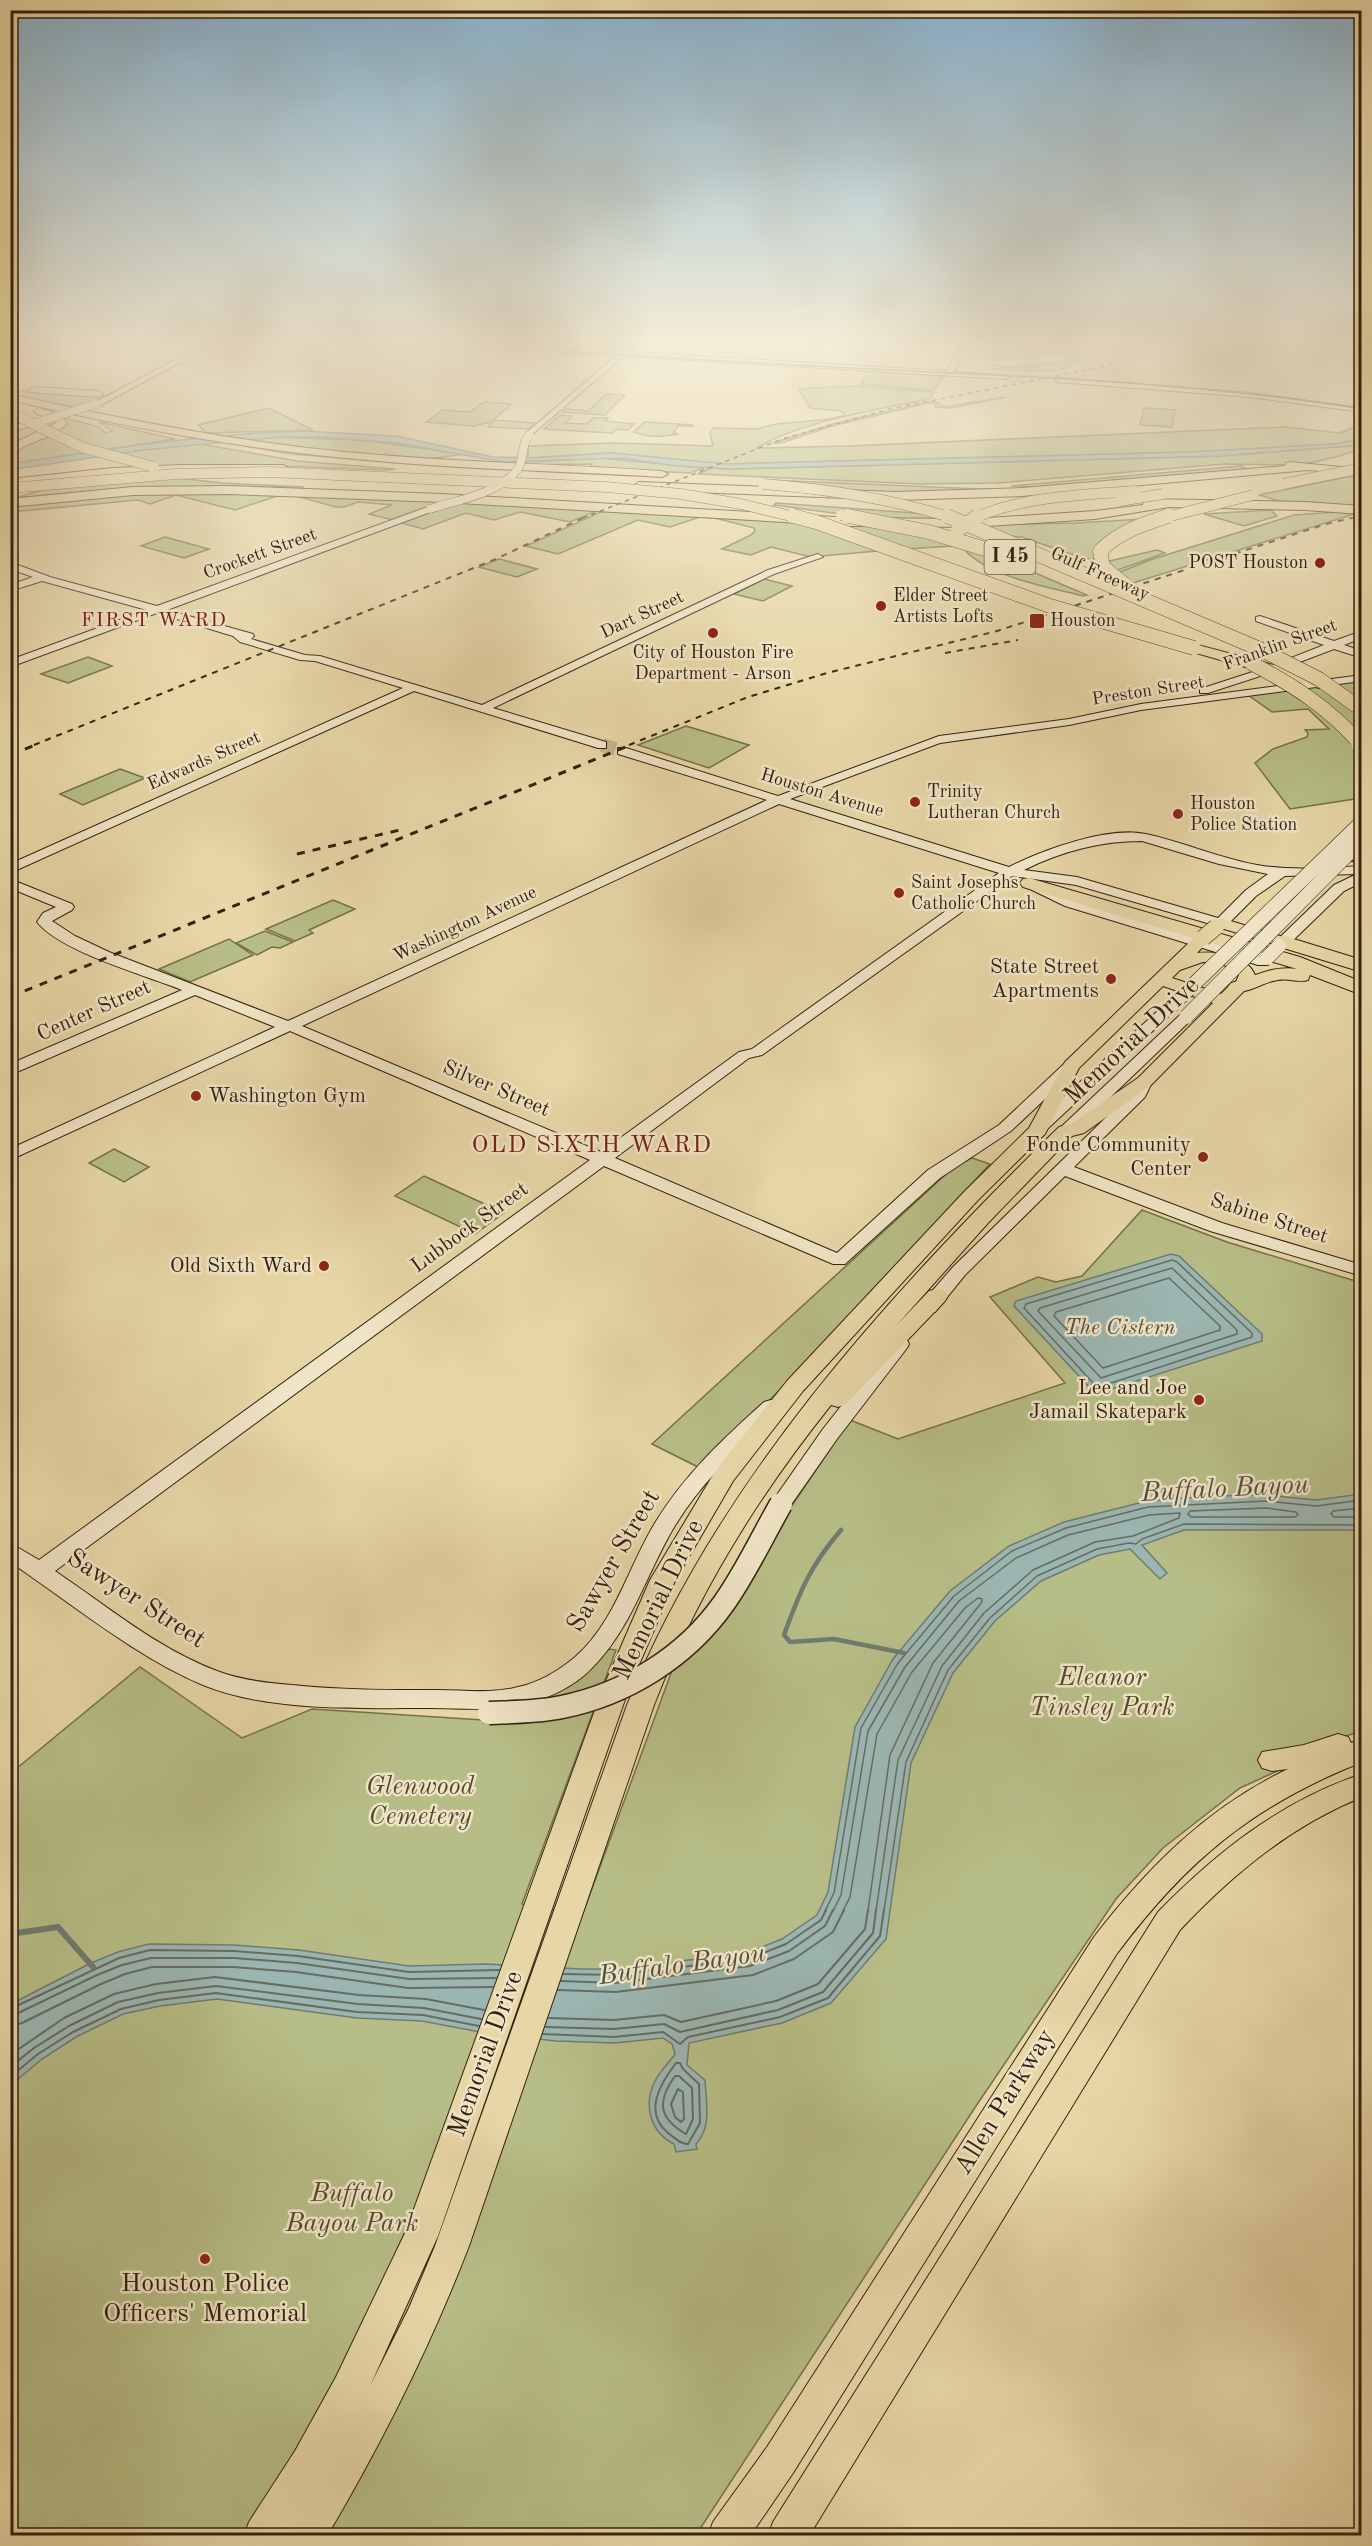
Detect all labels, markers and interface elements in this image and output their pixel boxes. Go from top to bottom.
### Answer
street label: Crockett Street [201,525,319,583]
road number: I 45 [984,540,1036,574]
street label: Gulf Freeway [1048,544,1153,604]
place label: POST Houston [1189,554,1308,572]
marker: POST Houston [1313,556,1327,570]
place label: Elder Street Artists Lofts [893,587,993,626]
street label: Dart Street [598,588,686,642]
marker: Elder Street Artists Lofts [874,599,888,613]
district label: FIRST WARD [81,611,227,631]
marker: Houston [1028,612,1046,630]
place label: Houston [1050,612,1116,630]
street label: Franklin Street [1221,616,1339,674]
marker: City of Houston Fire Department - Arson [706,626,720,640]
place label: City of Houston Fire Department - Arson [633,644,793,683]
street label: Preston Street [1091,673,1205,709]
street label: Edwards Street [145,728,263,794]
street label: Houston Avenue [758,766,886,820]
place label: Trinity Lutheran Church [927,783,1061,822]
marker: Trinity Lutheran Church [908,795,922,809]
place label: Houston Police Station [1190,795,1298,834]
marker: Houston Police Station [1171,807,1185,821]
place label: Saint Josephs Catholic Church [911,874,1036,913]
street label: Washington Avenue [391,883,539,965]
marker: Saint Josephs Catholic Church [892,886,906,900]
place label: State Street Apartments [990,957,1099,1002]
street label: Memorial Drive [1059,972,1205,1110]
marker: State Street Apartments [1104,972,1118,986]
street label: Center Street [34,977,154,1045]
street label: Silver Street [439,1057,553,1121]
place label: Washington Gym [208,1086,366,1107]
marker: Washington Gym [189,1089,203,1103]
district label: OLD SIXTH WARD [472,1134,712,1158]
place label: Fonde Community Center [1026,1135,1191,1180]
marker: Fonde Community Center [1196,1150,1210,1164]
street label: Lubbock Street [408,1179,532,1277]
street label: Sabine Street [1208,1190,1330,1248]
place label: Old Sixth Ward [170,1256,312,1277]
marker: Old Sixth Ward [317,1259,331,1273]
water label: The Cistern [1064,1317,1176,1339]
place label: Lee and Joe Jamail Skatepark [1029,1378,1187,1423]
marker: Lee and Joe Jamail Skatepark [1192,1393,1206,1407]
water label: Buffalo Bayou [1139,1471,1310,1507]
street label: Sawyer Street [563,1485,665,1637]
street label: Memorial Drive [609,1516,709,1684]
street label: Sawyer Street [62,1545,210,1653]
park label: Eleanor Tinsley Park [1030,1665,1174,1721]
park label: Glenwood Cemetery [366,1774,475,1830]
water label: Buffalo Bayou [596,1940,767,1990]
street label: Memorial Drive [444,1968,528,2140]
street label: Allen Parkway [950,2024,1060,2179]
park label: Buffalo Bayou Park [284,2181,419,2237]
marker: Houston Police Officers' Memorial [198,2252,212,2266]
place label: Houston Police Officers' Memorial [103,2271,307,2327]

